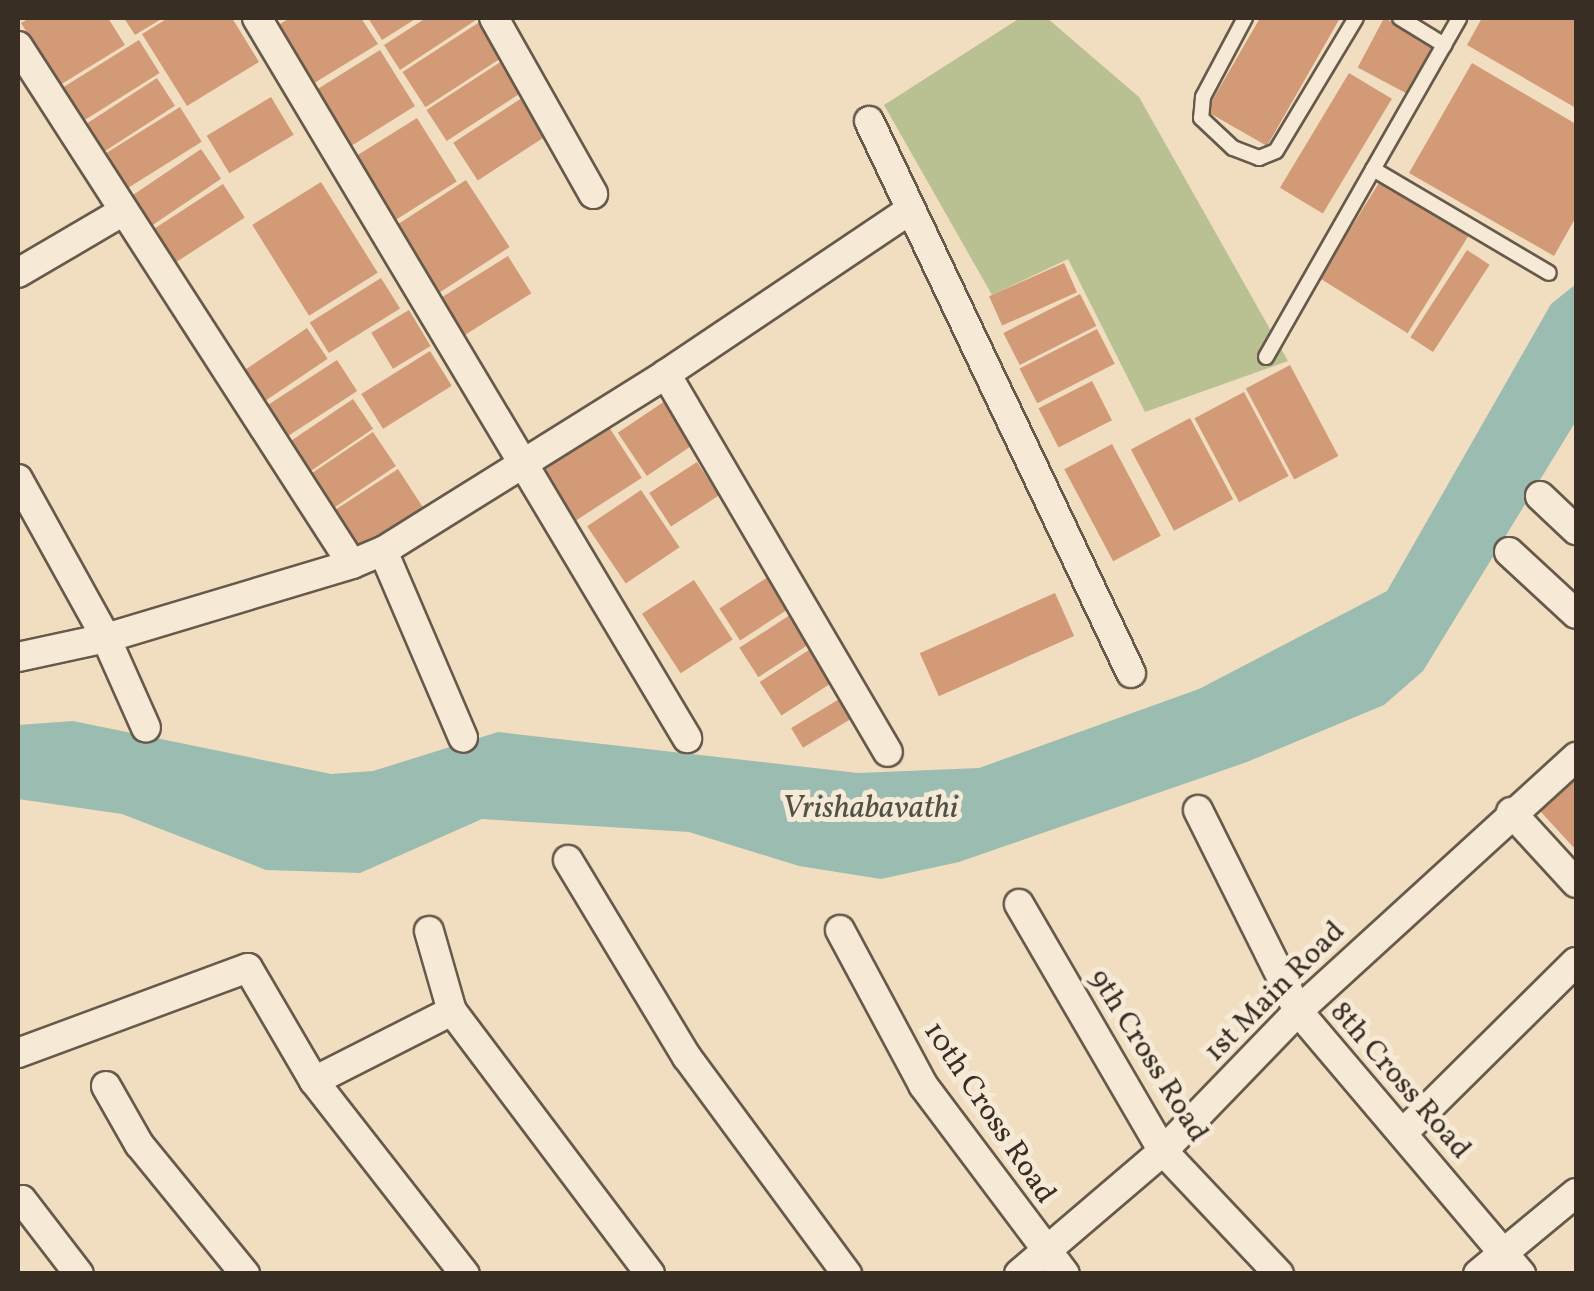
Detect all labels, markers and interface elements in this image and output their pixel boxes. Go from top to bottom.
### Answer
water label: Vrishabavathi [782,790,958,828]
street label: 1st Main Road [1197,914,1353,1070]
street label: 9th Cross Road [1080,963,1216,1149]
street label: 8th Cross Road [1322,995,1478,1167]
street label: 10th Cross Road [915,1015,1063,1211]

